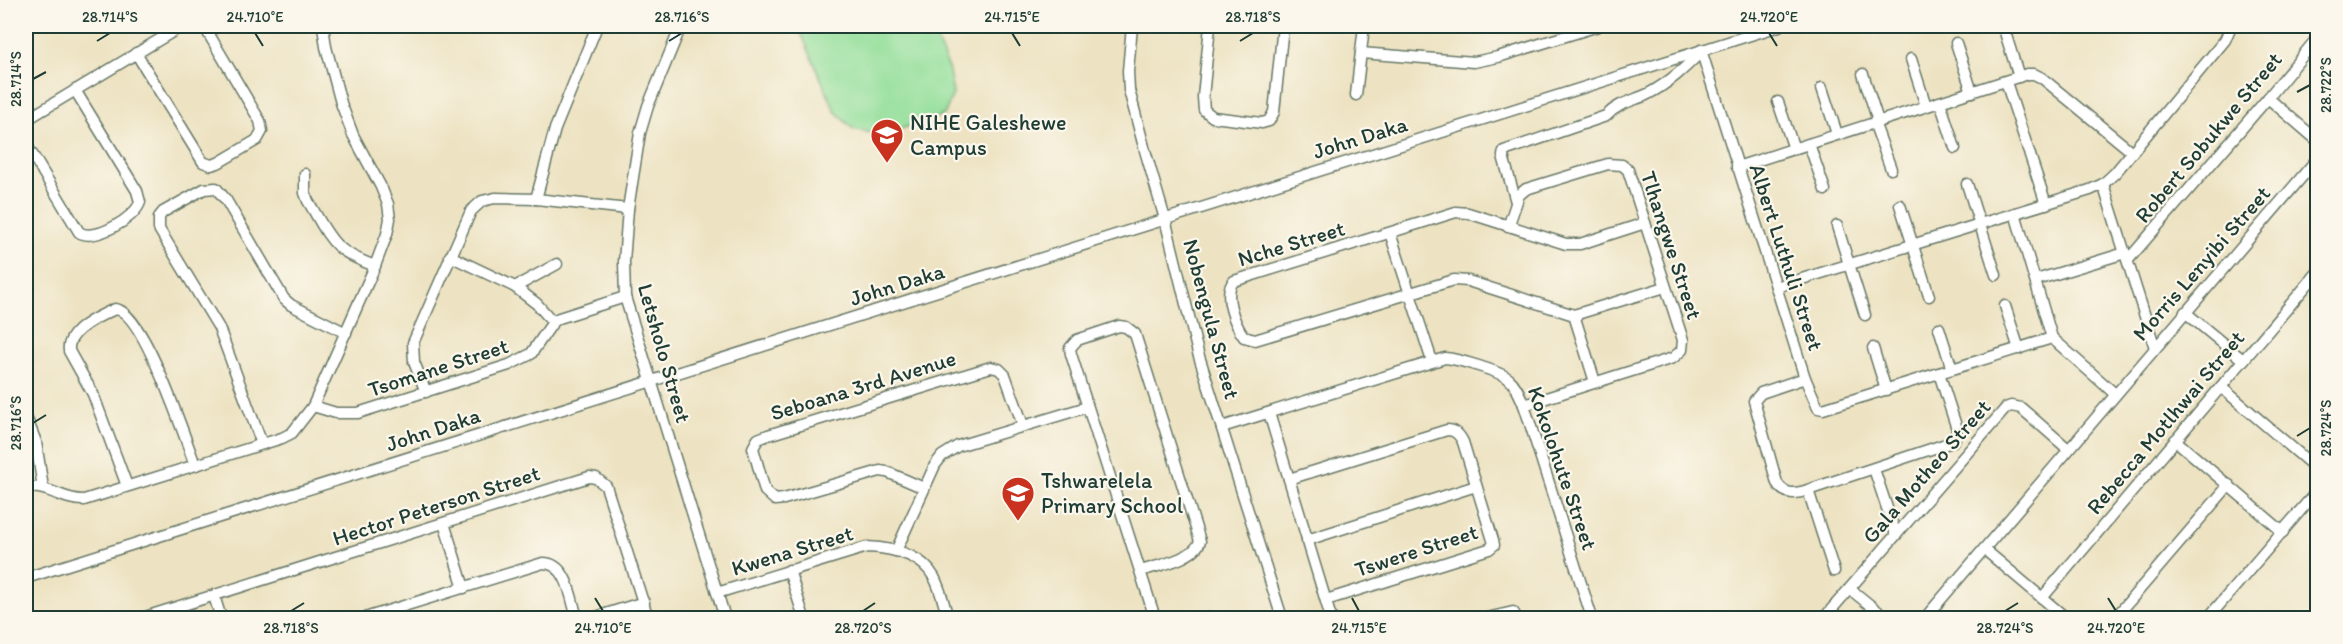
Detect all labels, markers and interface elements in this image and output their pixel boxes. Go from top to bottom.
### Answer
text: 28.714°S [82,8,138,26]
text: 24.710°E [227,8,283,26]
text: 28.716°S [655,8,710,26]
text: 24.715°E [984,8,1040,26]
text: 28.718°S [1225,8,1281,26]
text: 24.720°E [1740,8,1798,26]
street label: Robert Sobukwe Street [2129,46,2288,228]
text: 28.714°S [7,51,25,107]
text: 28.722°S [2317,57,2335,113]
place label: NIHE Galeshewe Campus [910,109,1066,161]
street label: John Daka [1310,110,1411,165]
school or university icon: NIHE Galeshewe Campus [869,117,905,164]
street label: Albert Luthuli Street [1744,160,1829,354]
street label: Tlhangwe Street [1635,168,1708,323]
street label: Morris Lenyibi Street [2127,180,2276,346]
street label: Nche Street [1234,214,1348,273]
street label: Nobengula Street [1177,236,1246,402]
street label: John Daka [847,257,948,312]
street label: Letsholo Street [632,280,697,426]
street label: Rebecca Motlhwai Street [2081,325,2250,520]
street label: Tsomane Street [365,332,512,403]
street label: Seboana 3rd Avenue [767,344,959,427]
street label: Kokolohute Street [1522,383,1603,554]
street label: Gala Motheo Street [1856,394,1996,549]
text: 28.716°S [7,396,25,451]
text: 28.724°S [2317,399,2335,457]
street label: John Daka [383,401,484,457]
street label: Hector Peterson Street [329,459,543,552]
place label: Tshwarelela Primary School [1041,467,1183,519]
school or university icon: Tshwarelela Primary School [1000,475,1036,522]
street label: Tswere Street [1351,518,1481,583]
street label: Kwena Street [728,519,856,582]
text: 28.718°S [263,619,319,637]
text: 24.710°E [575,619,631,637]
text: 28.720°S [834,619,892,637]
text: 24.715°E [1331,619,1387,637]
text: 28.724°S [1976,619,2034,637]
text: 24.720°E [2087,619,2145,637]

